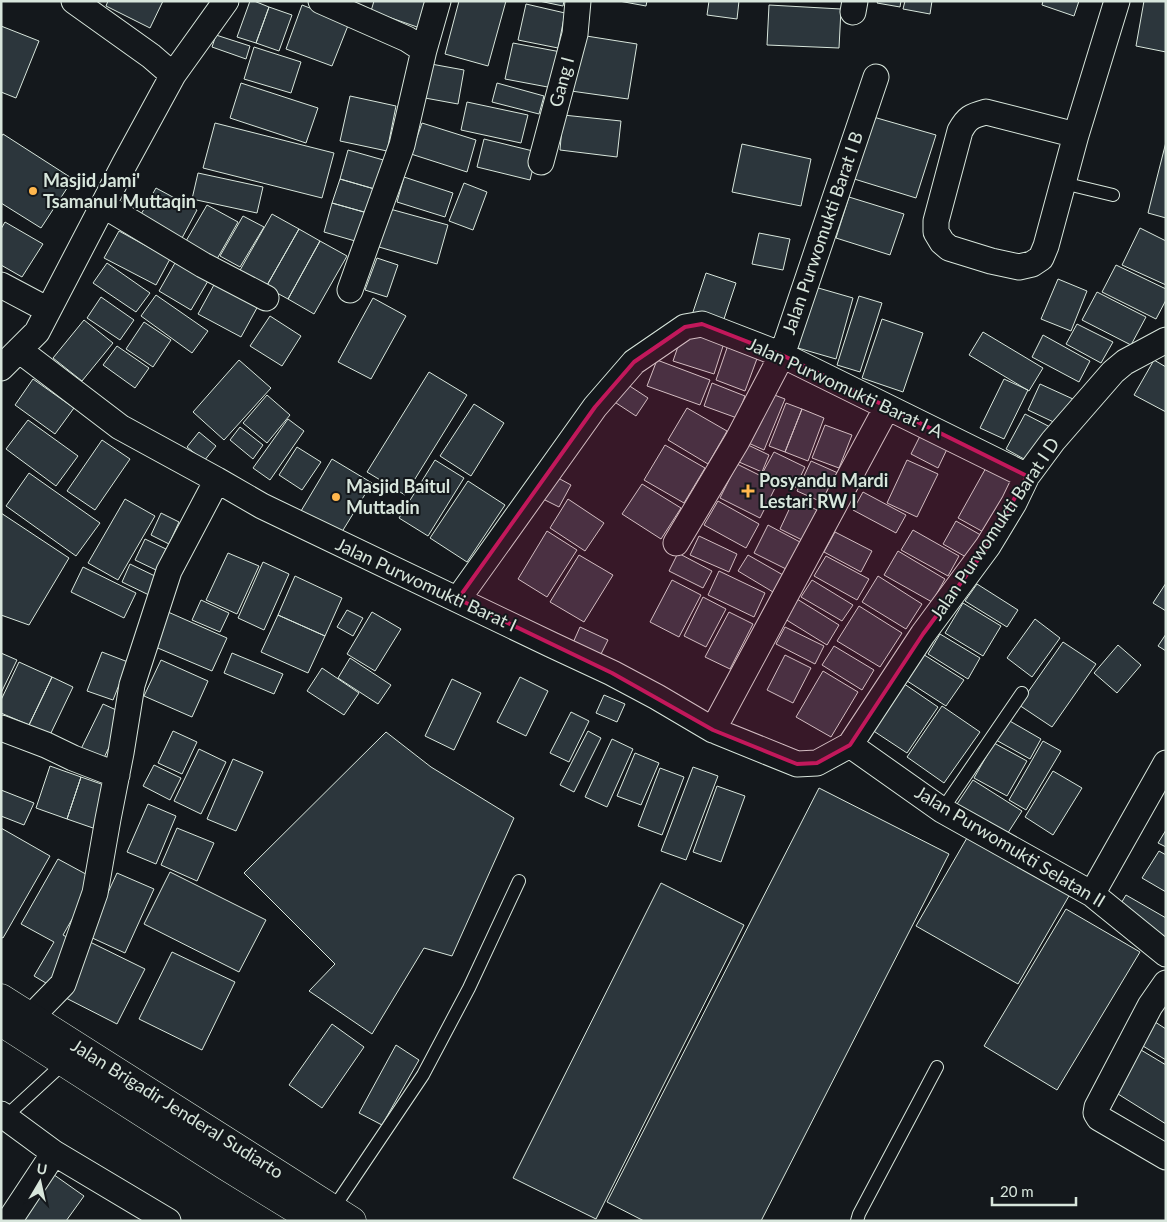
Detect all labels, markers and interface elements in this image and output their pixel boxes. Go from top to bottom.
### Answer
street label: Gang I [544,54,578,109]
street label: Jalan Purwomukti Barat I B [777,128,867,337]
place label: Masjid Jami' Tsamanul Muttaqin [43,169,196,212]
marker: Masjid Jami' Tsamanul Muttaqin [27,185,39,197]
street label: Jalan Purwomukti Barat I A [744,332,947,442]
street label: Jalan Purwomukti Barat I D [925,433,1063,624]
place label: Posyandu Mardi Lestari RW I [759,469,888,512]
place label: Masjid Baitul Muttadin [346,475,450,518]
marker: Posyandu Mardi Lestari RW I [741,484,755,498]
marker: Masjid Baitul Muttadin [330,491,342,503]
street label: Jalan Purwomukti Barat I [332,532,520,636]
street label: Jalan Purwomukti Selatan II [912,781,1109,912]
street label: Jalan Brigadir Jenderal Sudiarto [67,1034,288,1183]
north arrow [15,1157,65,1207]
text: U [36,1159,49,1178]
scale bar [992,1174,1076,1206]
text: 20 m [1000,1182,1034,1200]

